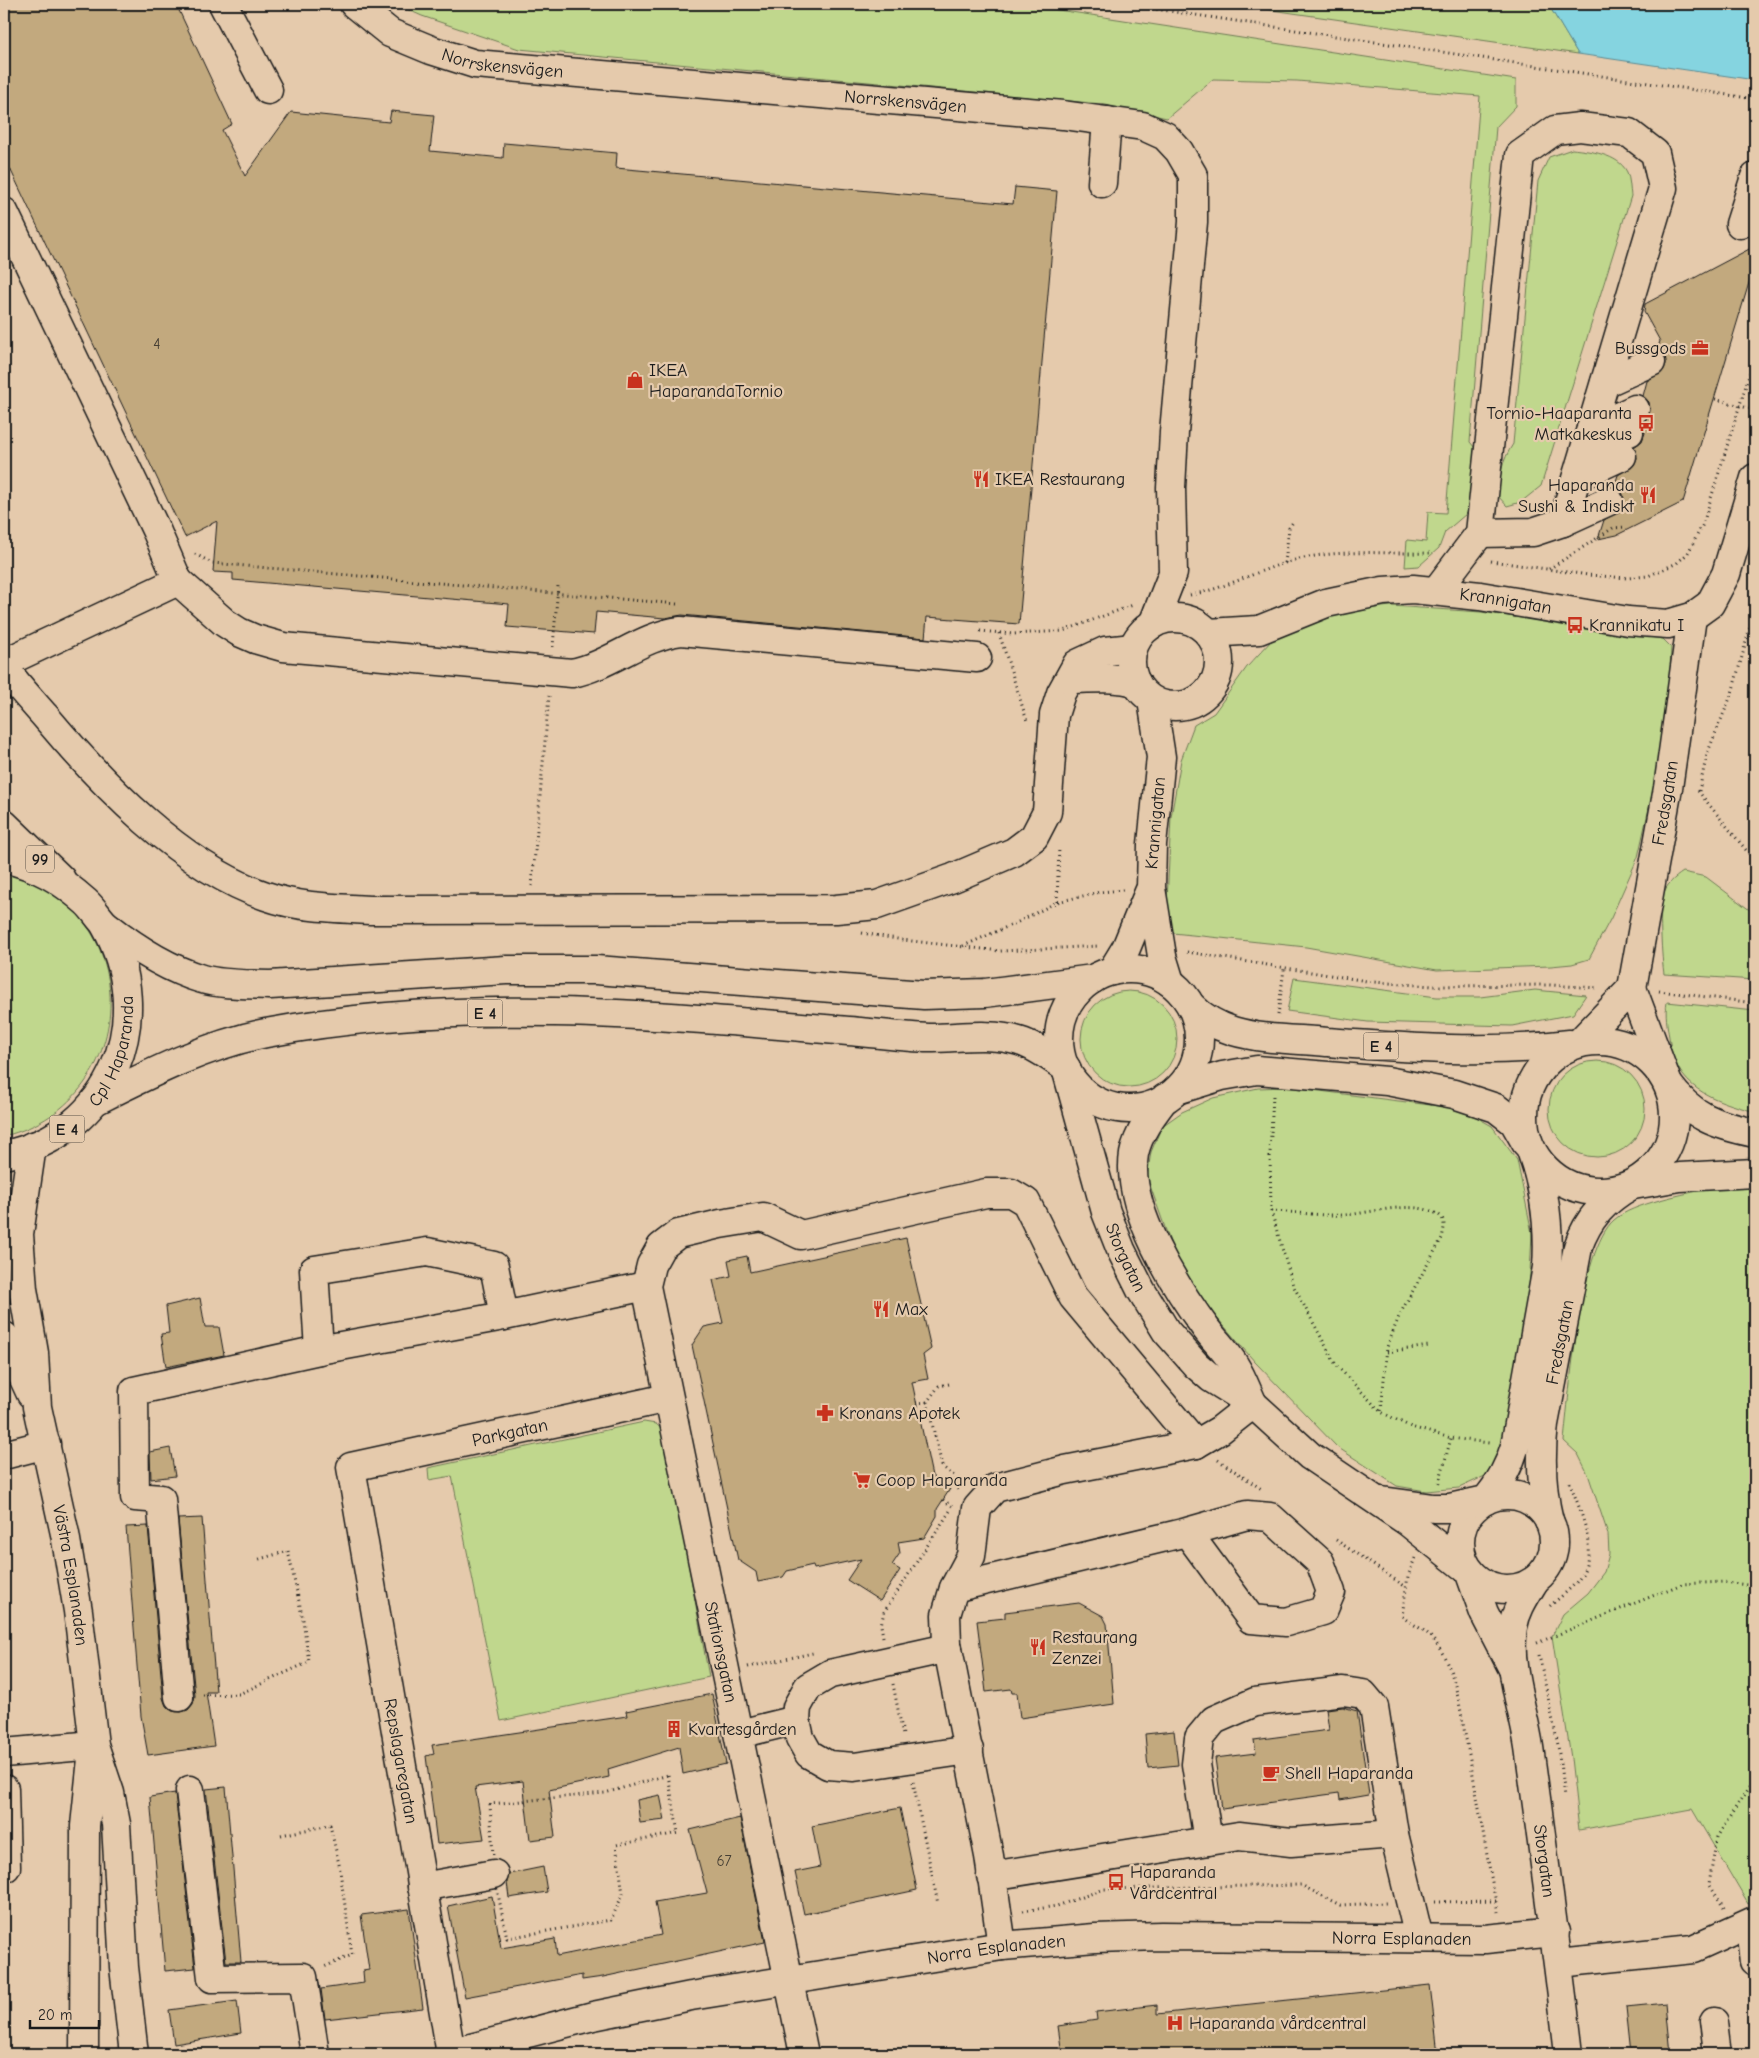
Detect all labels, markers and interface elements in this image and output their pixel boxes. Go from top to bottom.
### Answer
street label: Norrskensvägen [439,44,564,83]
street label: Norrskensvägen [843,86,968,118]
house number: 4 [153,335,161,353]
place label: Bussgods [1615,338,1686,359]
office icon: Bussgods [1690,338,1710,358]
place label: IKEA HaparandaTornio [649,360,783,402]
shop icon: IKEA HaparandaTornio [625,370,645,390]
place label: Tornio-Haaparanta Matkakeskus [1486,403,1632,445]
bus stop icon: Tornio-Haaparanta Matkakeskus [1636,413,1656,433]
restaurant icon: IKEA Restaurang [971,469,991,489]
place label: IKEA Restaurang [995,469,1125,490]
place label: Haparanda Sushi & Indiskt [1518,475,1635,517]
restaurant icon: Haparanda Sushi & Indiskt [1638,485,1658,505]
street label: Krannigatan [1458,584,1553,619]
bus stop icon: Krannikatu I [1565,615,1585,635]
place label: Krannikatu I [1589,615,1684,636]
street label: Fredsgatan [1648,759,1683,847]
street label: Krannigatan [1141,776,1170,870]
road number: 99 [26,846,54,872]
street label: Cpl Haparanda [84,995,138,1111]
road number: E 4 [468,1000,502,1026]
road number: E 4 [1364,1032,1398,1060]
road number: E 4 [50,1116,84,1142]
street label: Storgatan [1100,1220,1150,1296]
street label: Fredsgatan [1542,1298,1579,1386]
restaurant icon: Max [871,1299,891,1319]
place label: Max [895,1299,928,1320]
pharmacy icon: Kronans Apotek [815,1403,835,1423]
place label: Kronans Apotek [839,1403,960,1424]
street label: Parkgatan [470,1414,550,1451]
supermarket icon: Coop Haparanda [852,1470,872,1490]
place label: Coop Haparanda [876,1470,1008,1491]
street label: Västra Esplanaden [48,1503,92,1647]
street label: Stationsgatan [700,1600,741,1705]
place label: Restaurang Zenzei [1052,1627,1138,1669]
restaurant icon: Restaurang Zenzei [1028,1637,1048,1657]
street label: Repslagaregatan [379,1697,422,1825]
building icon: Kvartesgården [664,1719,684,1739]
place label: Kvartesgården [688,1719,797,1740]
cafe icon: Shell Haparanda [1261,1763,1281,1783]
place label: Shell Haparanda [1285,1763,1414,1784]
street label: Storgatan [1529,1823,1559,1899]
house number: 67 [716,1852,732,1870]
place label: Haparanda Vårdcentral [1130,1862,1218,1904]
bus stop icon: Haparanda Vårdcentral [1106,1872,1126,1892]
street label: Norra Esplanaden [1332,1928,1472,1950]
street label: Norra Esplanaden [926,1931,1067,1969]
scale bar [30,1998,99,2030]
text: 20 m [38,2006,72,2024]
hospital icon: Haparanda vårdcentral [1165,2013,1185,2033]
place label: Haparanda vårdcentral [1189,2013,1366,2034]

